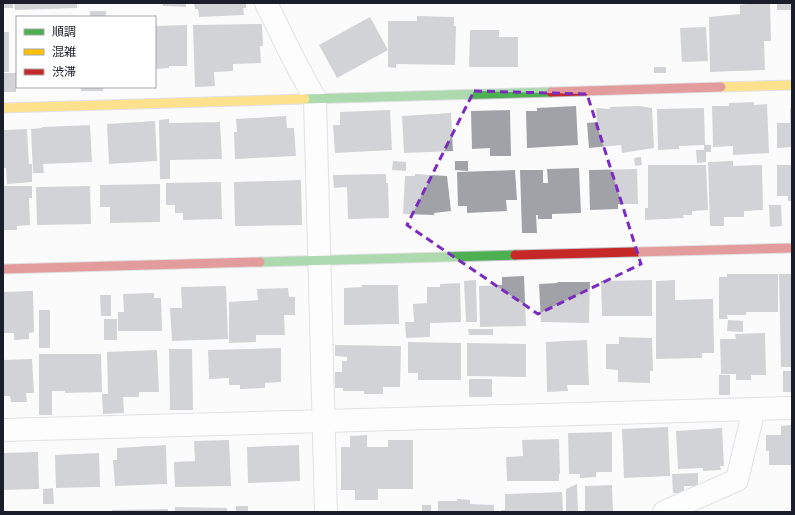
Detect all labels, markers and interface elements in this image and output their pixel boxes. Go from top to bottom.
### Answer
legend [16,16,156,88]
text: 順調 [52,23,76,40]
text: 混雑 [52,43,76,60]
text: 渋滞 [52,63,76,80]

